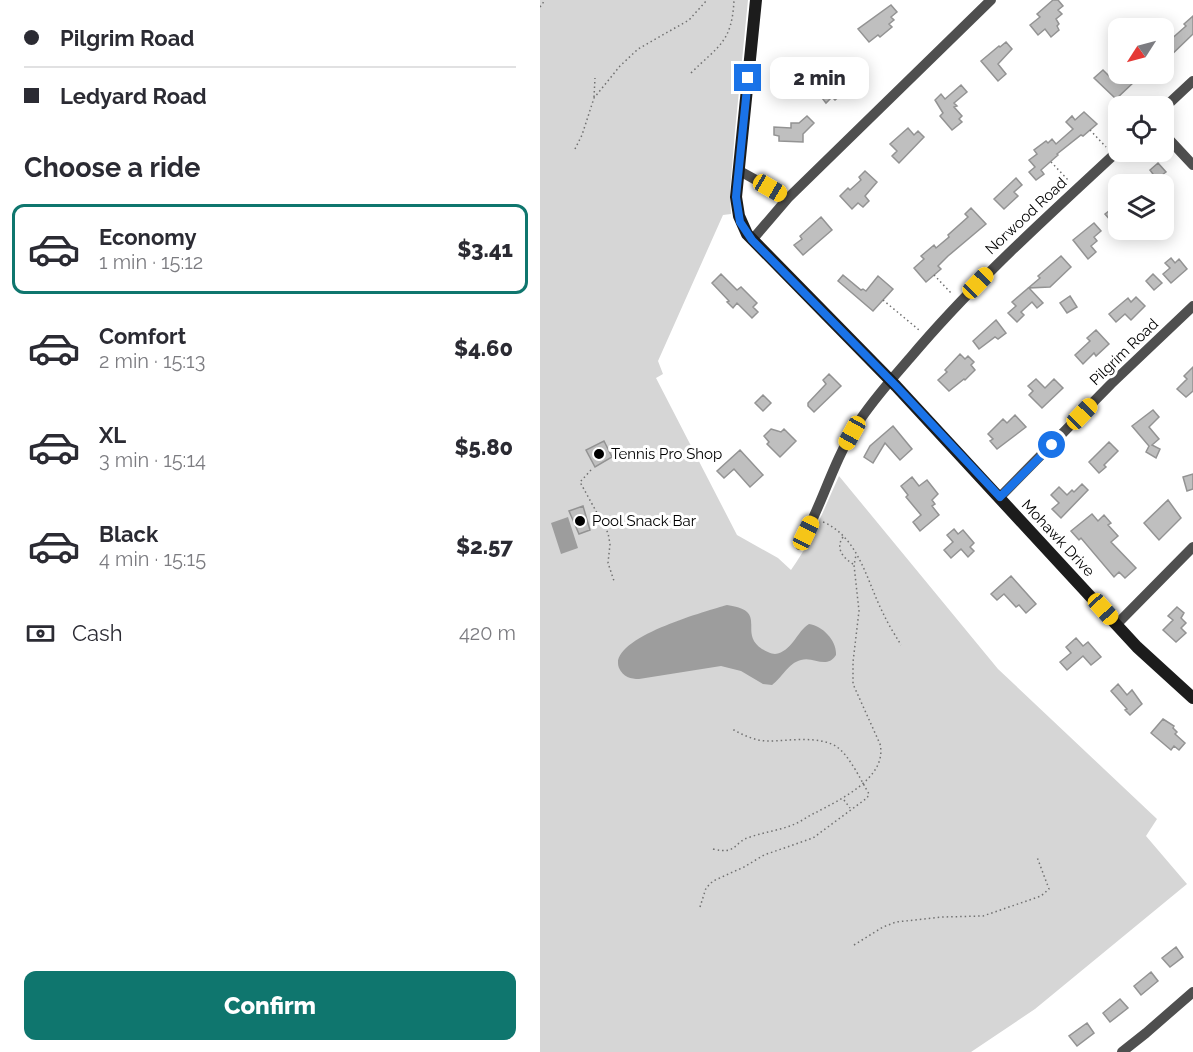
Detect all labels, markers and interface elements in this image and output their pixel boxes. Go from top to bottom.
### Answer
north arrow [1108,18,1174,84]
map controls [1108,18,1174,240]
text: Pilgrim Road [60,25,195,51]
callout: 2 min [769,57,868,99]
route end [734,64,761,91]
text: 2 min [793,66,846,90]
text: Ledyard Road [60,83,207,109]
button: locate [1108,96,1174,162]
text: Choose a ride [24,152,200,183]
car [750,171,790,205]
street label: Norwood Road [982,174,1070,258]
button: layers [1108,174,1174,240]
icon: car [27,222,81,276]
text: Economy [99,224,197,250]
text: $3.41 [457,236,513,262]
text: 1 min · 15:12 [99,250,203,274]
car [959,264,997,302]
street label: Pilgrim Road [1086,315,1162,389]
icon: car [27,321,81,375]
text: Comfort [99,323,186,349]
text: $4.60 [454,335,513,361]
text: 2 min · 15:13 [99,349,205,373]
car [1063,395,1101,433]
car [835,413,869,453]
icon: car [27,420,81,474]
text: XL [99,422,126,448]
route start [1038,431,1065,458]
text: $5.80 [455,434,513,460]
place label: Tennis Pro Shop [611,445,722,463]
marker: Tennis Pro Shop [592,447,606,461]
text: 3 min · 15:14 [99,448,206,472]
street label: Mohawk Drive [1018,496,1098,580]
place label: Pool Snack Bar [592,512,697,530]
car [790,513,822,553]
marker: Pool Snack Bar [573,514,587,528]
icon: car [27,519,81,573]
text: Black [99,521,158,547]
text: $2.57 [456,533,513,559]
text: 4 min · 15:15 [99,547,206,571]
car [1084,590,1122,628]
icon: cash [24,617,57,650]
text: Cash [72,620,123,646]
text: 420 m [459,621,516,645]
button: Confirm [24,971,516,1040]

